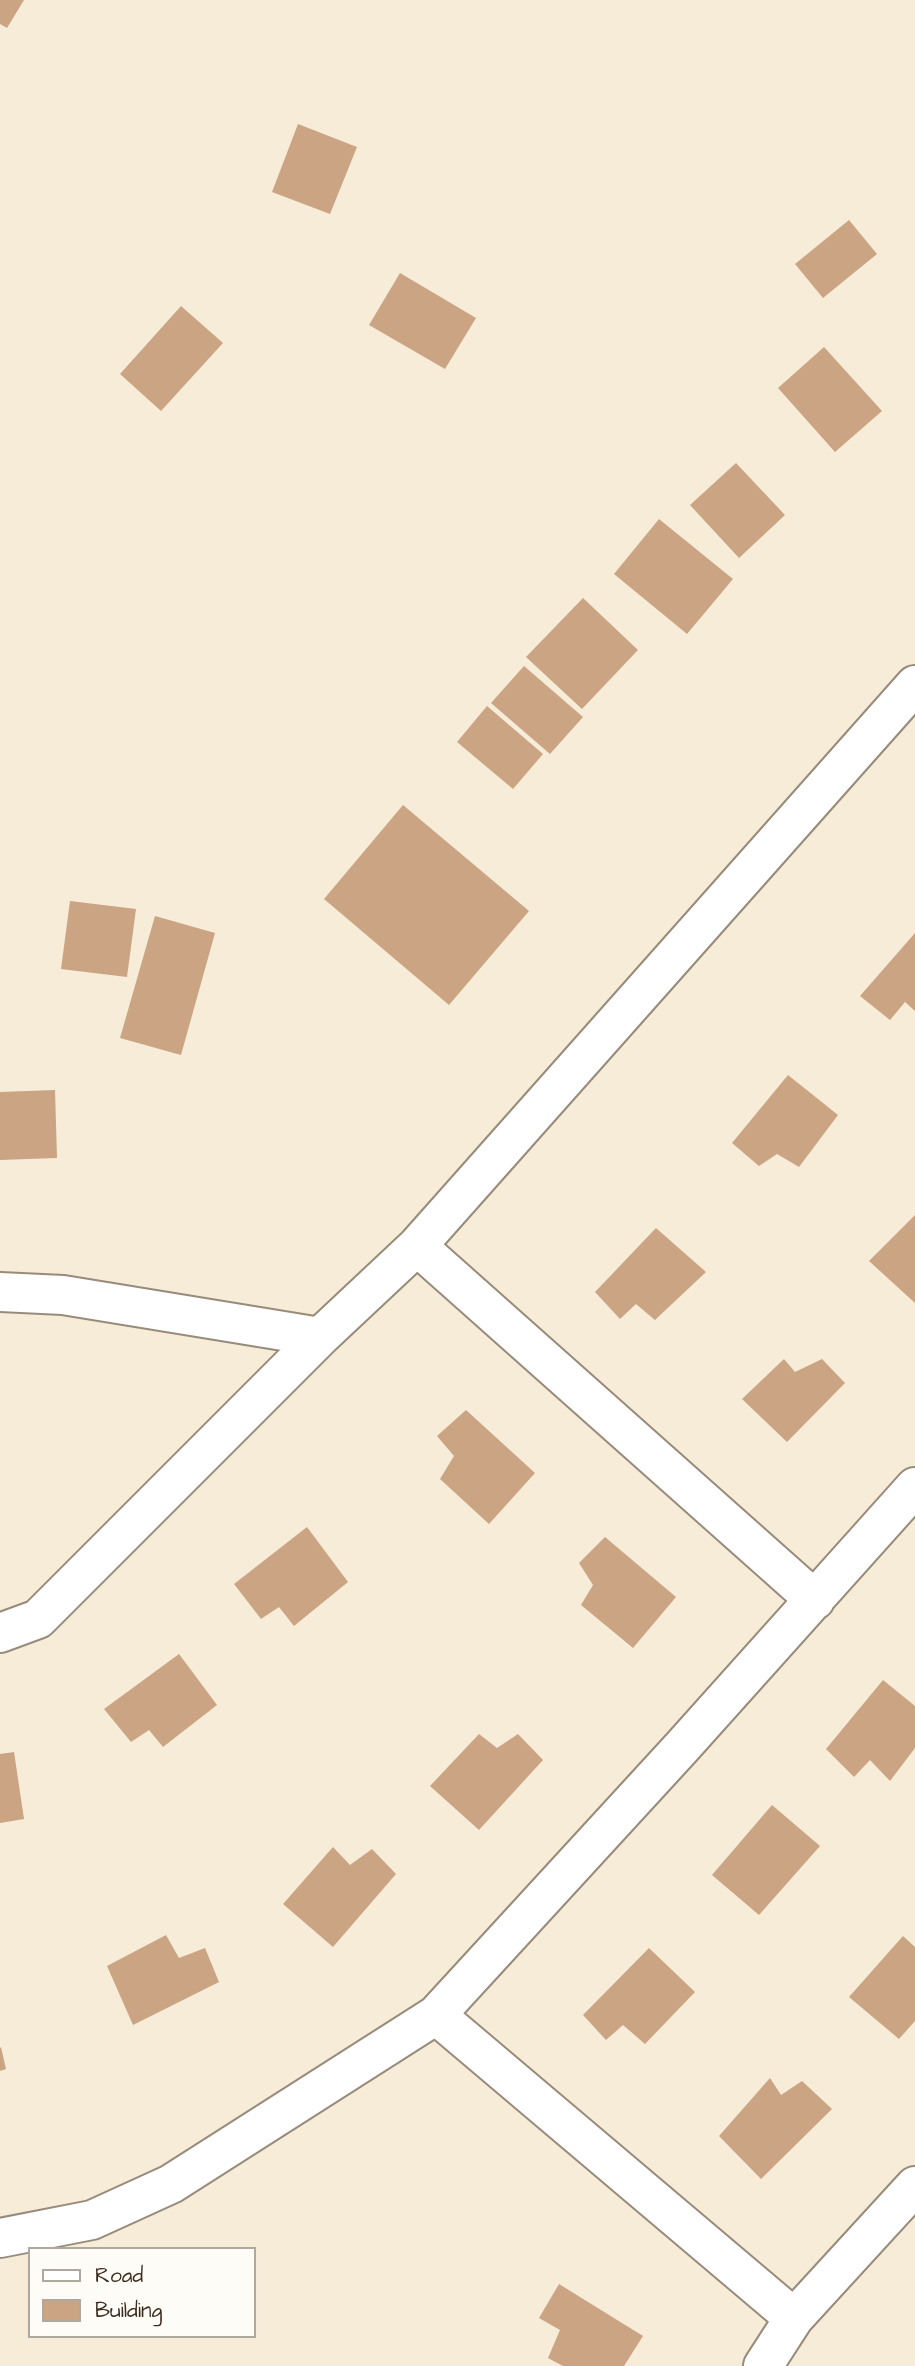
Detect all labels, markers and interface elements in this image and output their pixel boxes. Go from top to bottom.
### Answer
legend [28,2247,256,2338]
text: Road [95,2261,143,2290]
text: Building [95,2296,162,2325]

